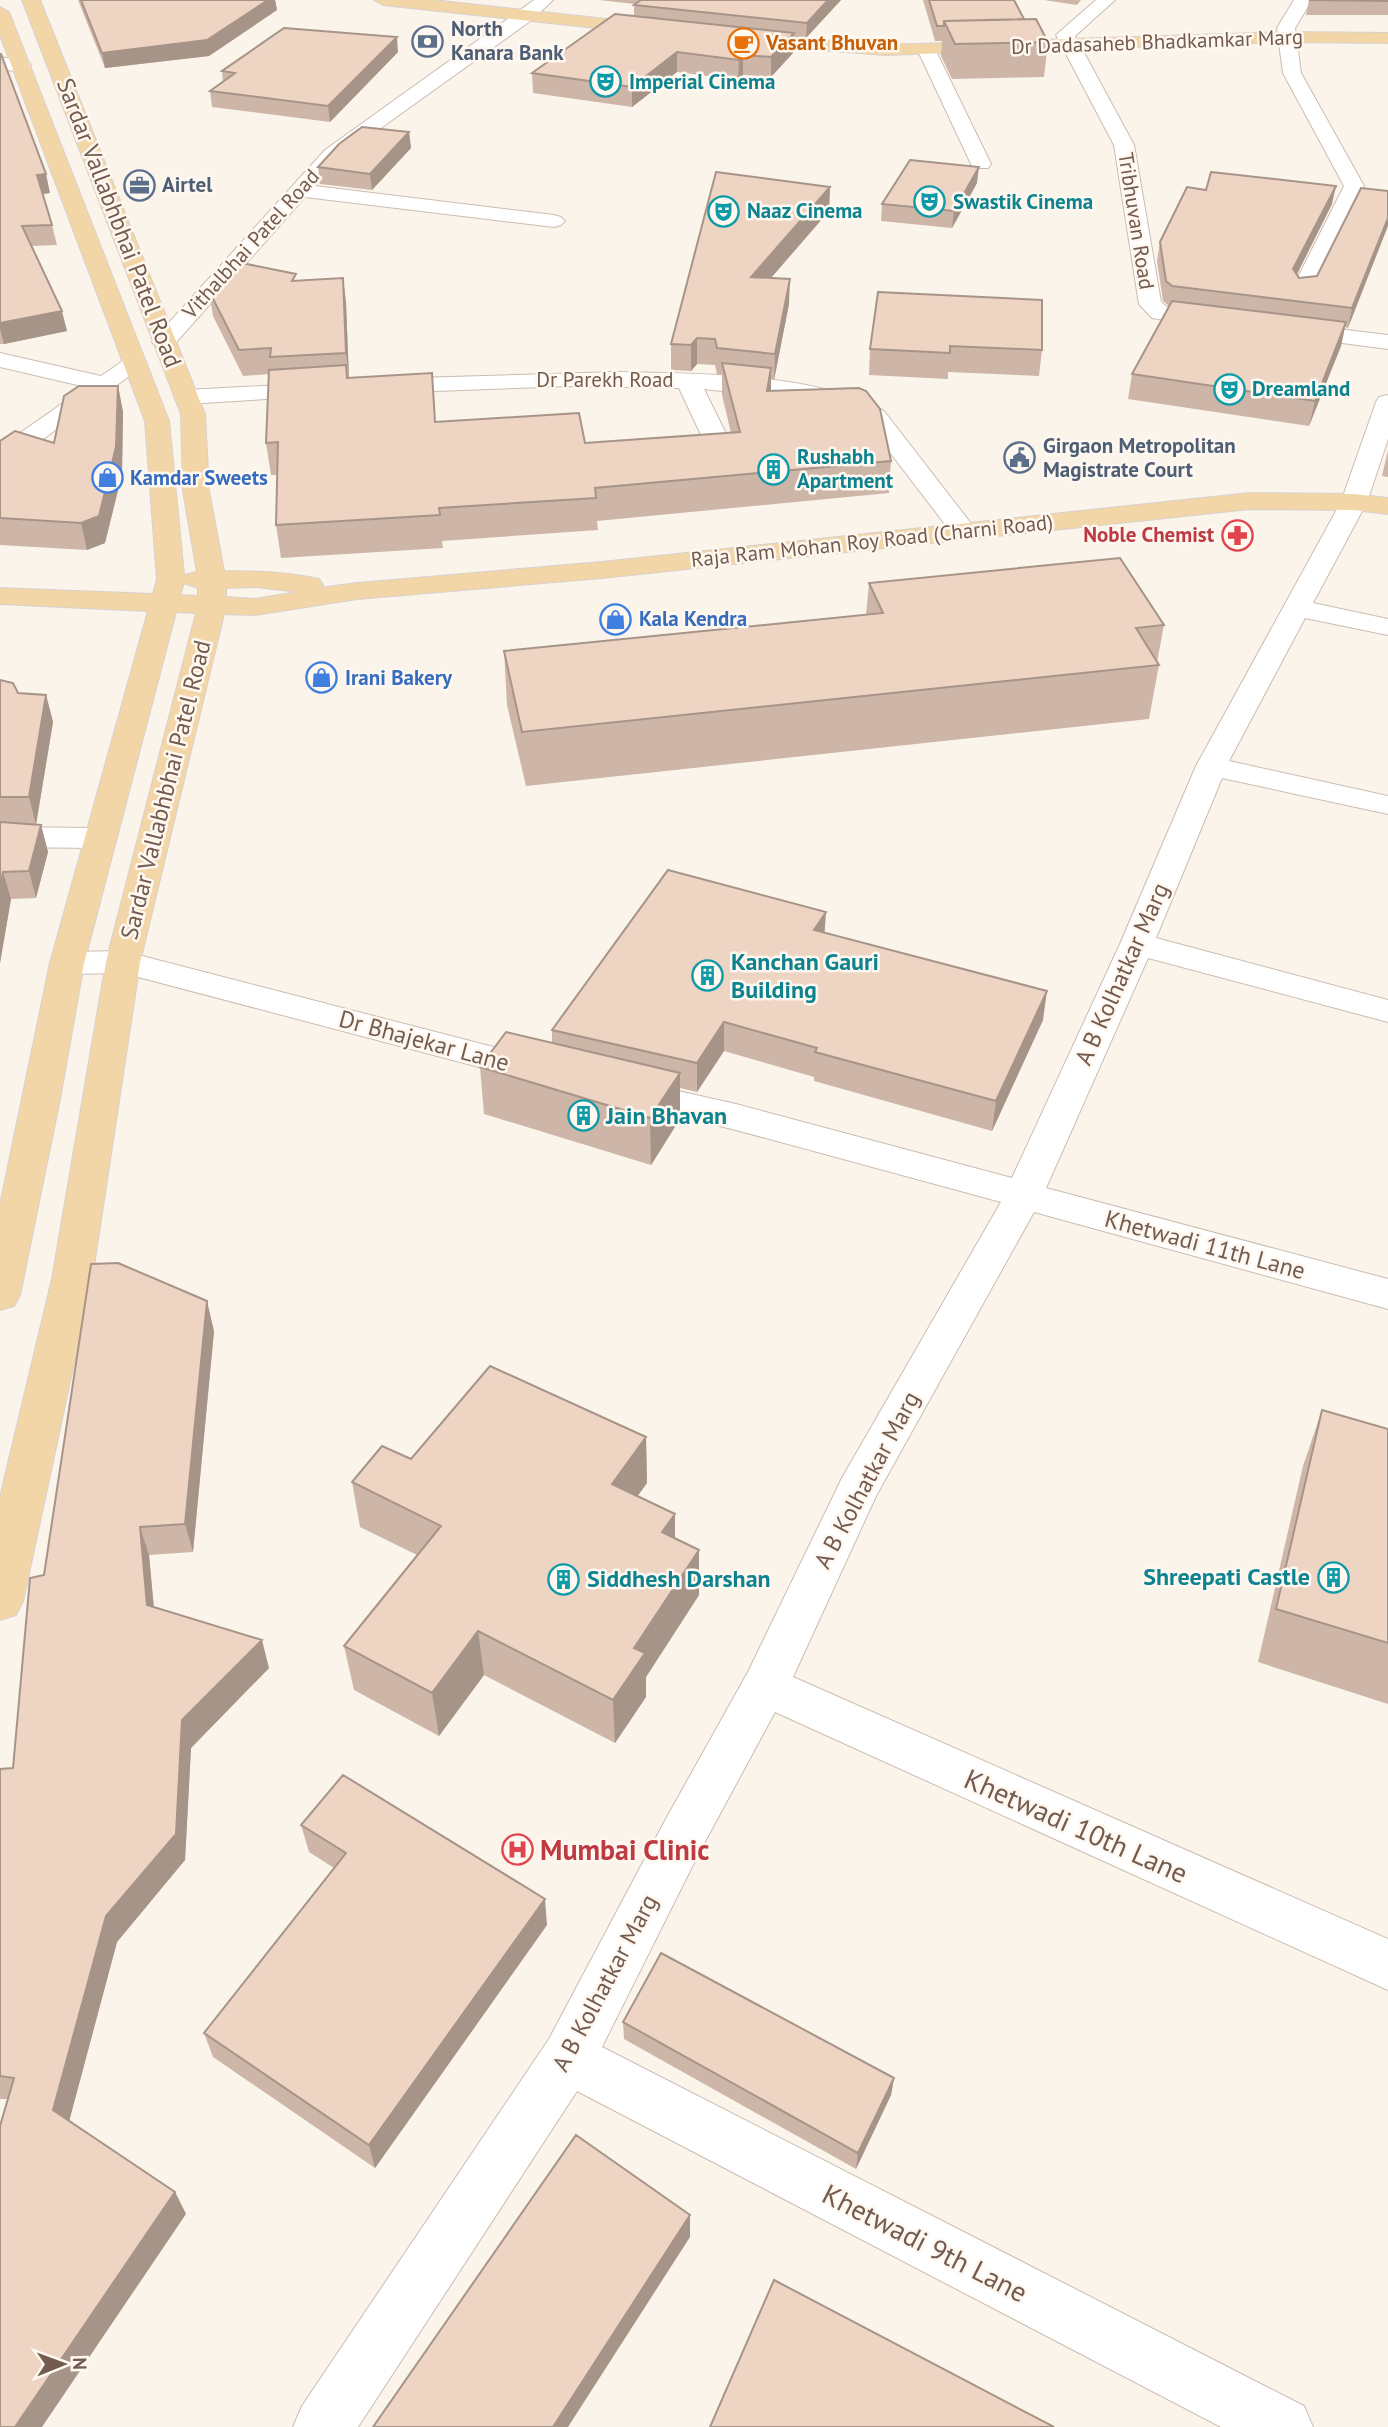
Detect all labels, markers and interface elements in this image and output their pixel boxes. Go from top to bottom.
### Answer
place label: North Kanara Bank [451,15,564,66]
street label: Dr Dadasaheb Bhadkamkar Marg [1010,23,1304,60]
bank icon: North Kanara Bank [411,24,445,58]
cafe icon: Vasant Bhuvan [726,26,760,60]
place label: Vasant Bhuvan [765,29,898,56]
theatre icon: Imperial Cinema [589,65,623,99]
place label: Imperial Cinema [629,68,775,95]
street label: Sardar Vallabhbhai Patel Road [50,74,189,372]
street label: Tribhuvan Road [1112,150,1161,291]
street label: Vithalbhai Patel Road [176,163,325,325]
office icon: Airtel [122,168,156,202]
place label: Airtel [162,171,213,198]
theatre icon: Swastik Cinema [913,185,947,219]
place label: Swastik Cinema [953,188,1093,215]
theatre icon: Naaz Cinema [707,194,741,228]
place label: Naaz Cinema [747,197,862,224]
street label: Dr Parekh Road [536,366,674,393]
theatre icon: Dreamland [1212,372,1246,406]
place label: Dreamland [1252,375,1350,402]
place label: Girgaon Metropolitan Magistrate Court [1043,432,1236,483]
public building icon: Girgaon Metropolitan Magistrate Court [1003,441,1037,475]
place label: Rushabh Apartment [797,443,894,494]
building icon: Rushabh Apartment [757,452,791,486]
shop icon: Kamdar Sweets [90,461,124,495]
place label: Kamdar Sweets [130,464,268,491]
street label: Raja Ram Mohan Roy Road (Charni Road) [690,508,1054,573]
pharmacy icon: Noble Chemist [1220,518,1254,552]
place label: Noble Chemist [1083,521,1215,548]
shop icon: Kala Kendra [599,602,633,636]
place label: Kala Kendra [639,605,747,632]
street label: Sardar Vallabhbhai Patel Road [113,637,218,943]
shop icon: Irani Bakery [305,661,339,695]
place label: Irani Bakery [345,664,453,691]
street label: A B Kolhatkar Marg [1067,878,1176,1070]
place label: Kanchan Gauri Building [731,946,879,1005]
building icon: Kanchan Gauri Building [691,959,725,993]
street label: Dr Bhajekar Lane [336,1003,513,1078]
building icon: Jain Bhavan [566,1099,600,1133]
place label: Jain Bhavan [605,1100,727,1131]
street label: Khetwadi 11th Lane [1101,1203,1309,1286]
street label: A B Kolhatkar Marg [807,1386,926,1574]
building icon: Shreepati Castle [1316,1560,1350,1594]
place label: Shreepati Castle [1143,1561,1310,1592]
building icon: Siddhesh Darshan [547,1562,581,1596]
place label: Siddhesh Darshan [587,1563,771,1594]
street label: Khetwadi 10th Lane [959,1760,1194,1891]
place label: Mumbai Clinic [540,1831,710,1868]
hospital icon: Mumbai Clinic [500,1833,534,1867]
street label: A B Kolhatkar Marg [545,1889,664,2077]
street label: Khetwadi 9th Lane [816,2175,1034,2310]
north arrow [28,2329,98,2399]
text: N [68,2357,92,2370]

